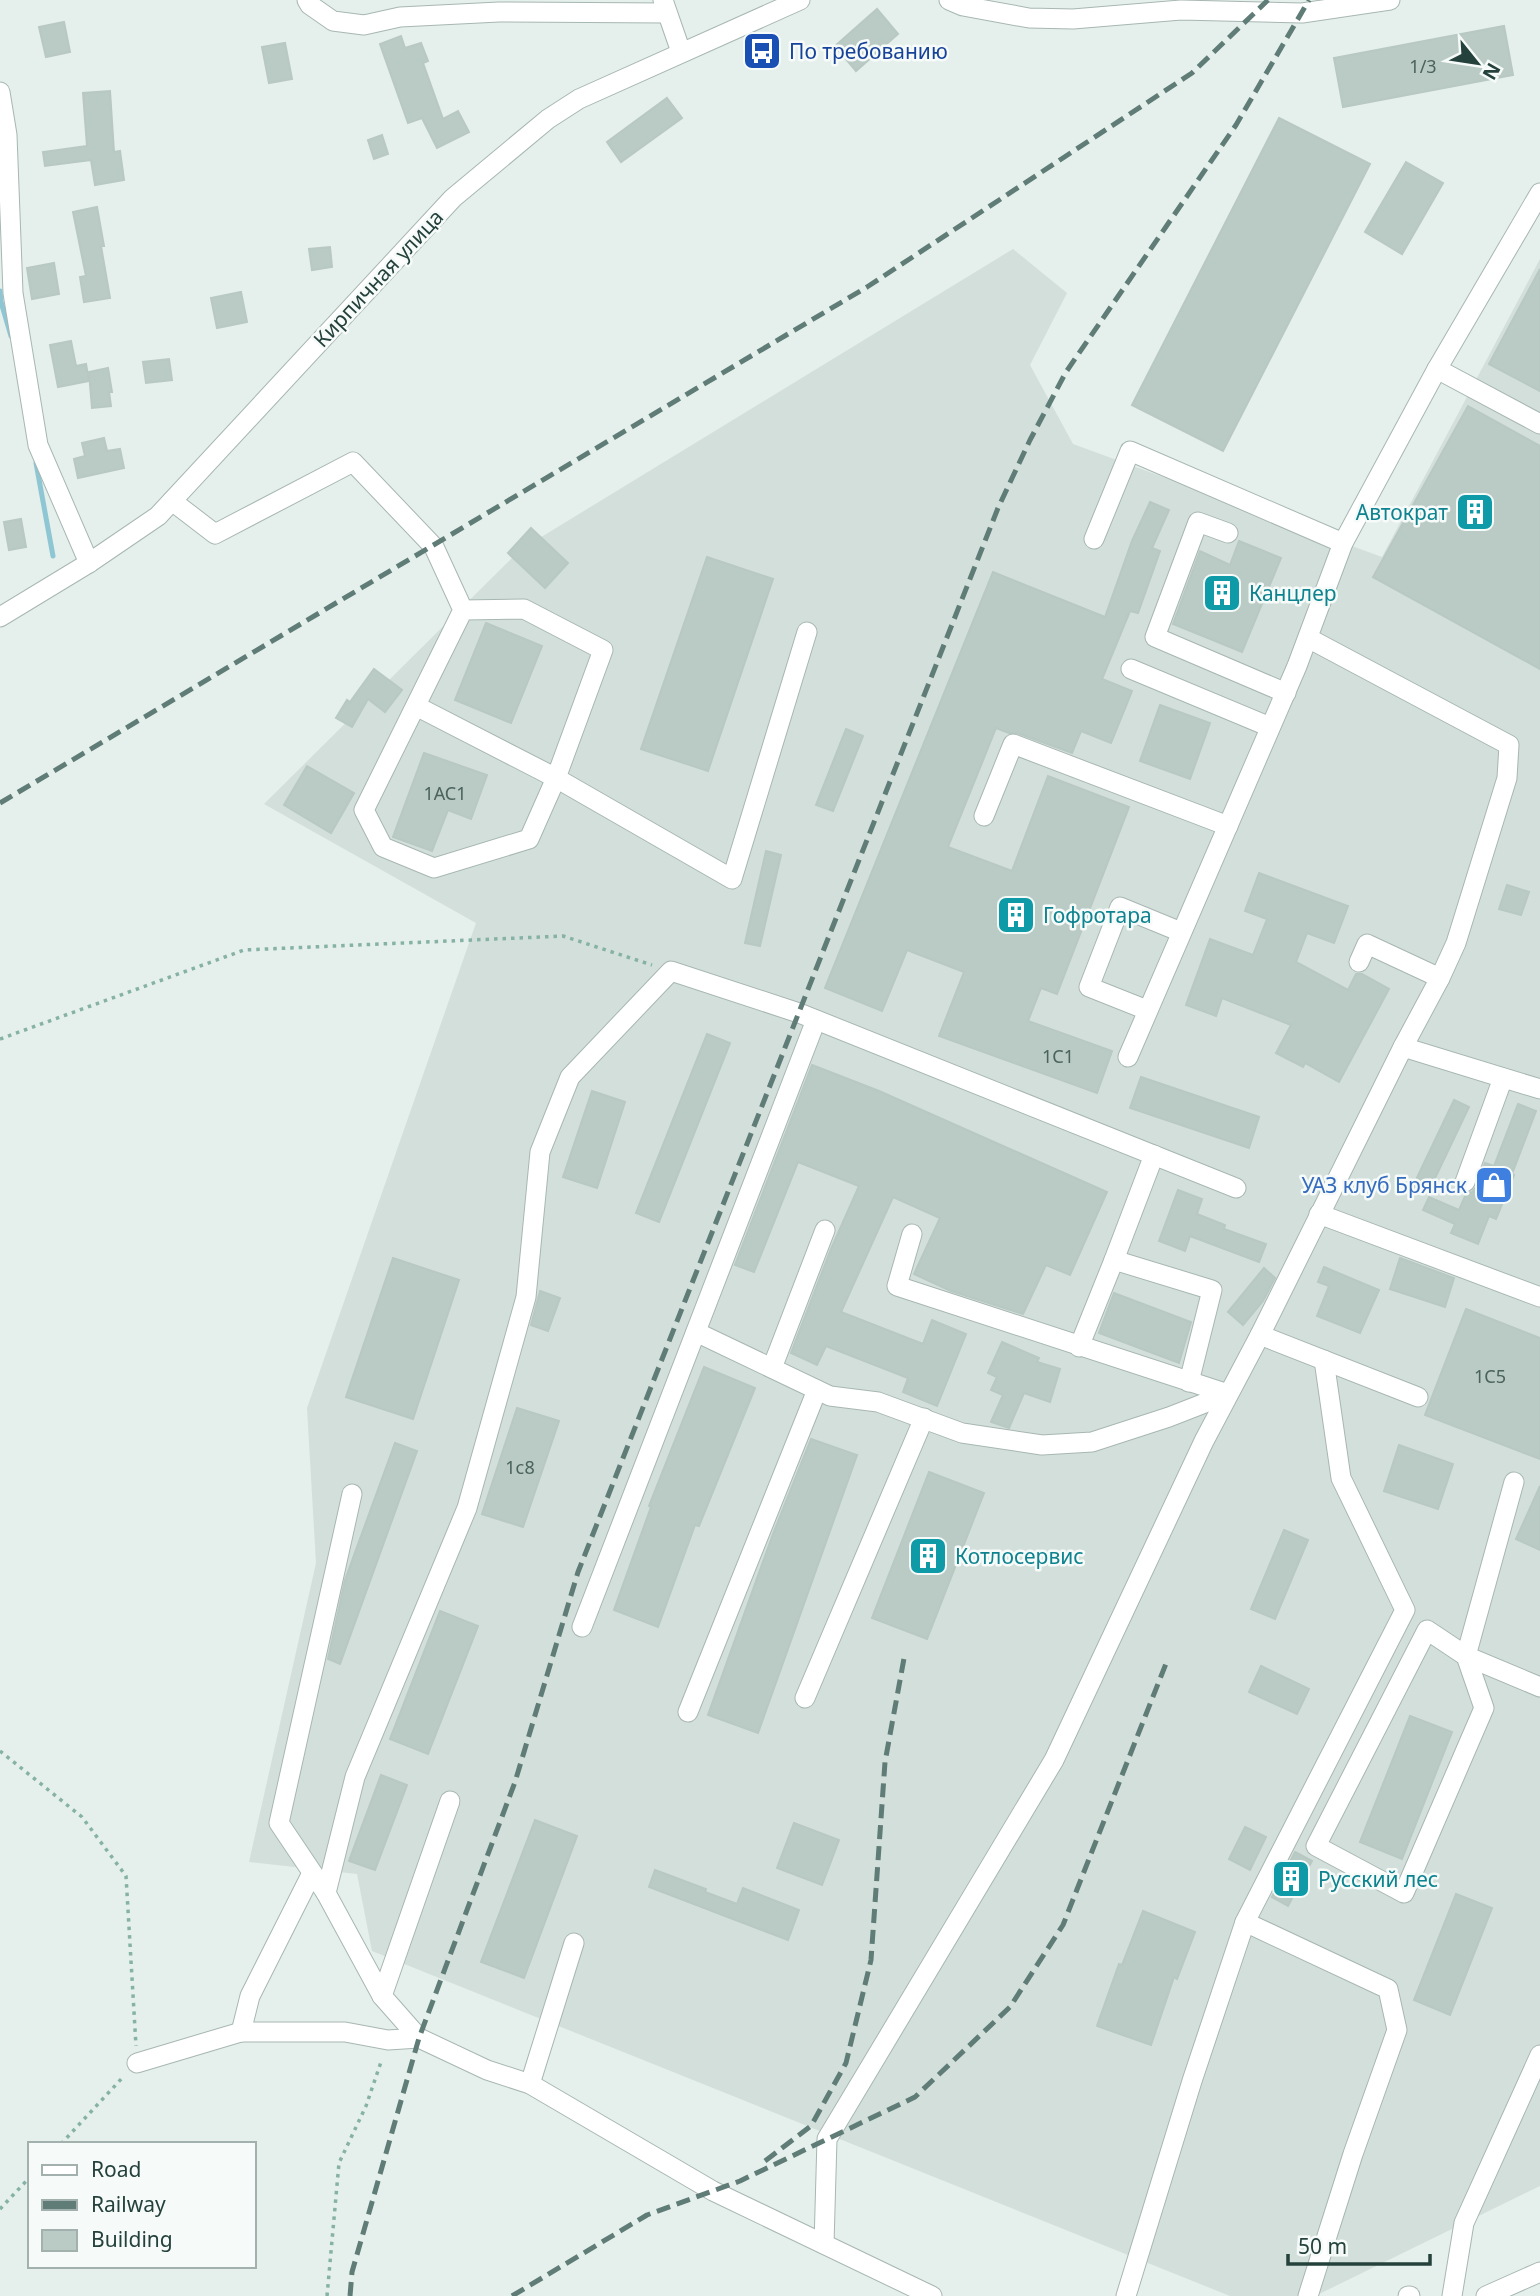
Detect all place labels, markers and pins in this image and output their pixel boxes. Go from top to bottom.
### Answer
bus stop icon: По требованию [741,30,783,72]
place label: По требованию [789,37,948,65]
building icon: Автократ [1454,491,1496,533]
place label: Автократ [1356,498,1448,526]
building icon: Канцлер [1201,572,1243,614]
place label: Канцлер [1249,579,1337,607]
building icon: Гофротара [995,894,1037,936]
place label: Гофротара [1043,901,1152,929]
shop icon: УАЗ клуб Брянск [1473,1164,1515,1206]
place label: УАЗ клуб Брянск [1301,1171,1467,1199]
building icon: Котлосервис [907,1535,949,1577]
place label: Котлосервис [955,1542,1084,1570]
building icon: Русский лес [1270,1858,1312,1900]
place label: Русский лес [1318,1865,1438,1893]

